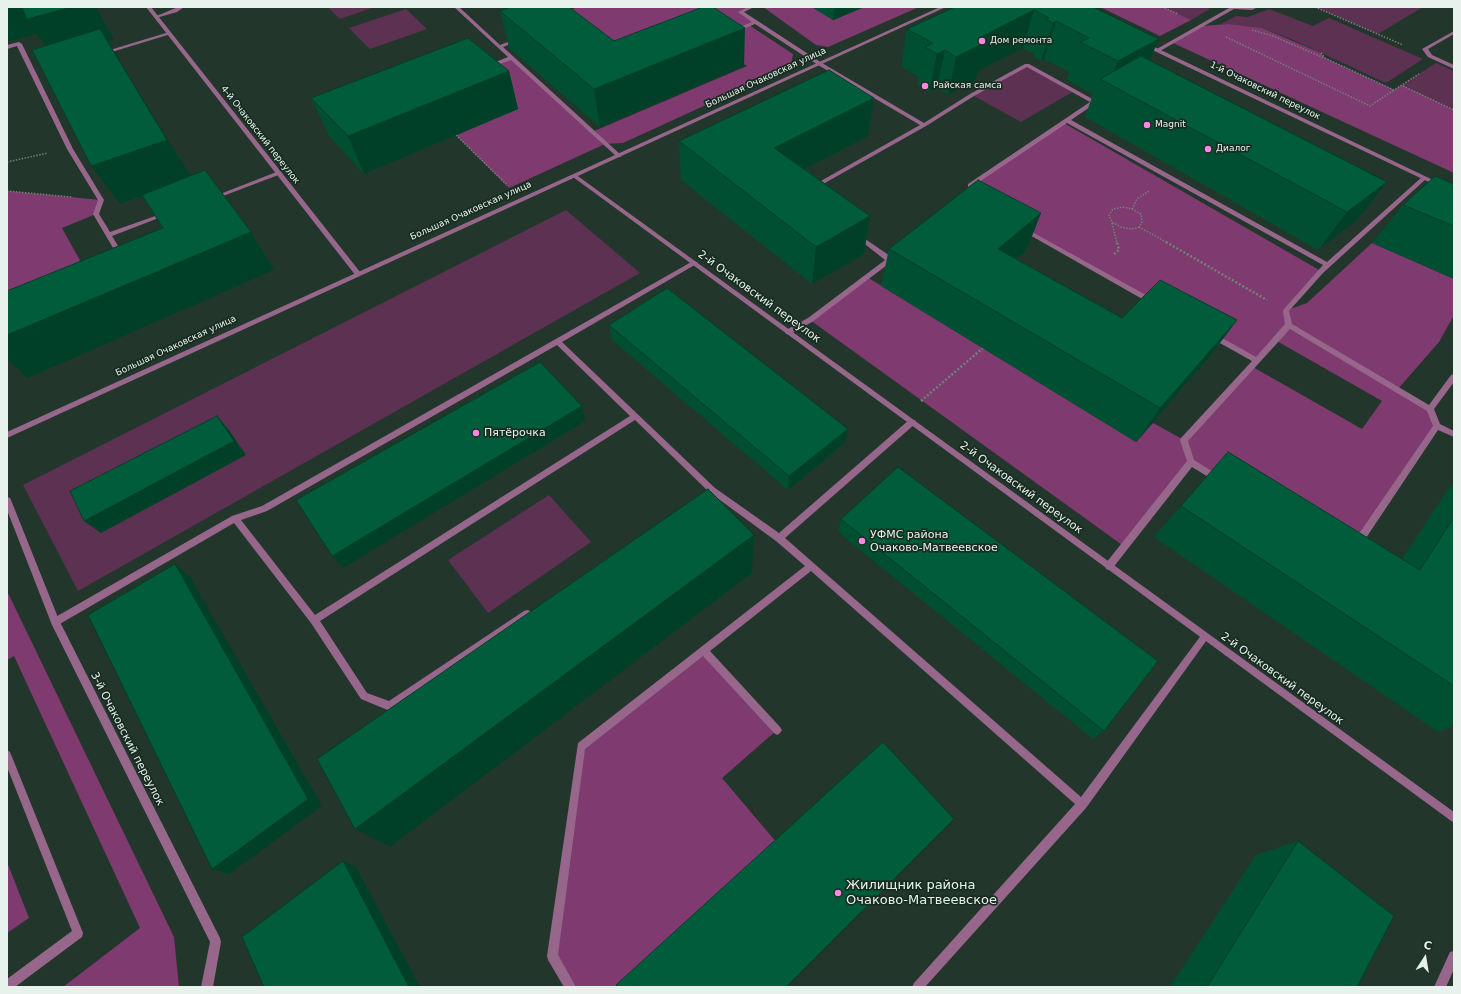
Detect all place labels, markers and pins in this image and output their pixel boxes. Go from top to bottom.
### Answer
marker: Дом ремонта [977,36,987,46]
place label: Дом ремонта [990,36,1052,46]
marker: Райская самса [920,81,930,91]
place label: Райская самса [933,81,1002,91]
marker: Magnit [1142,120,1152,130]
place label: Magnit [1155,120,1186,130]
marker: Диалог [1203,144,1213,154]
place label: Диалог [1216,144,1250,154]
place label: Пятёрочка [484,426,546,440]
marker: Пятёрочка [471,428,481,438]
place label: УФМС района Очаково-Матвеевское [870,528,998,554]
marker: УФМС района Очаково-Матвеевское [857,536,867,546]
place label: Жилищник района Очаково-Матвеевское [846,878,997,909]
marker: Жилищник района Очаково-Матвеевское [833,888,843,898]

